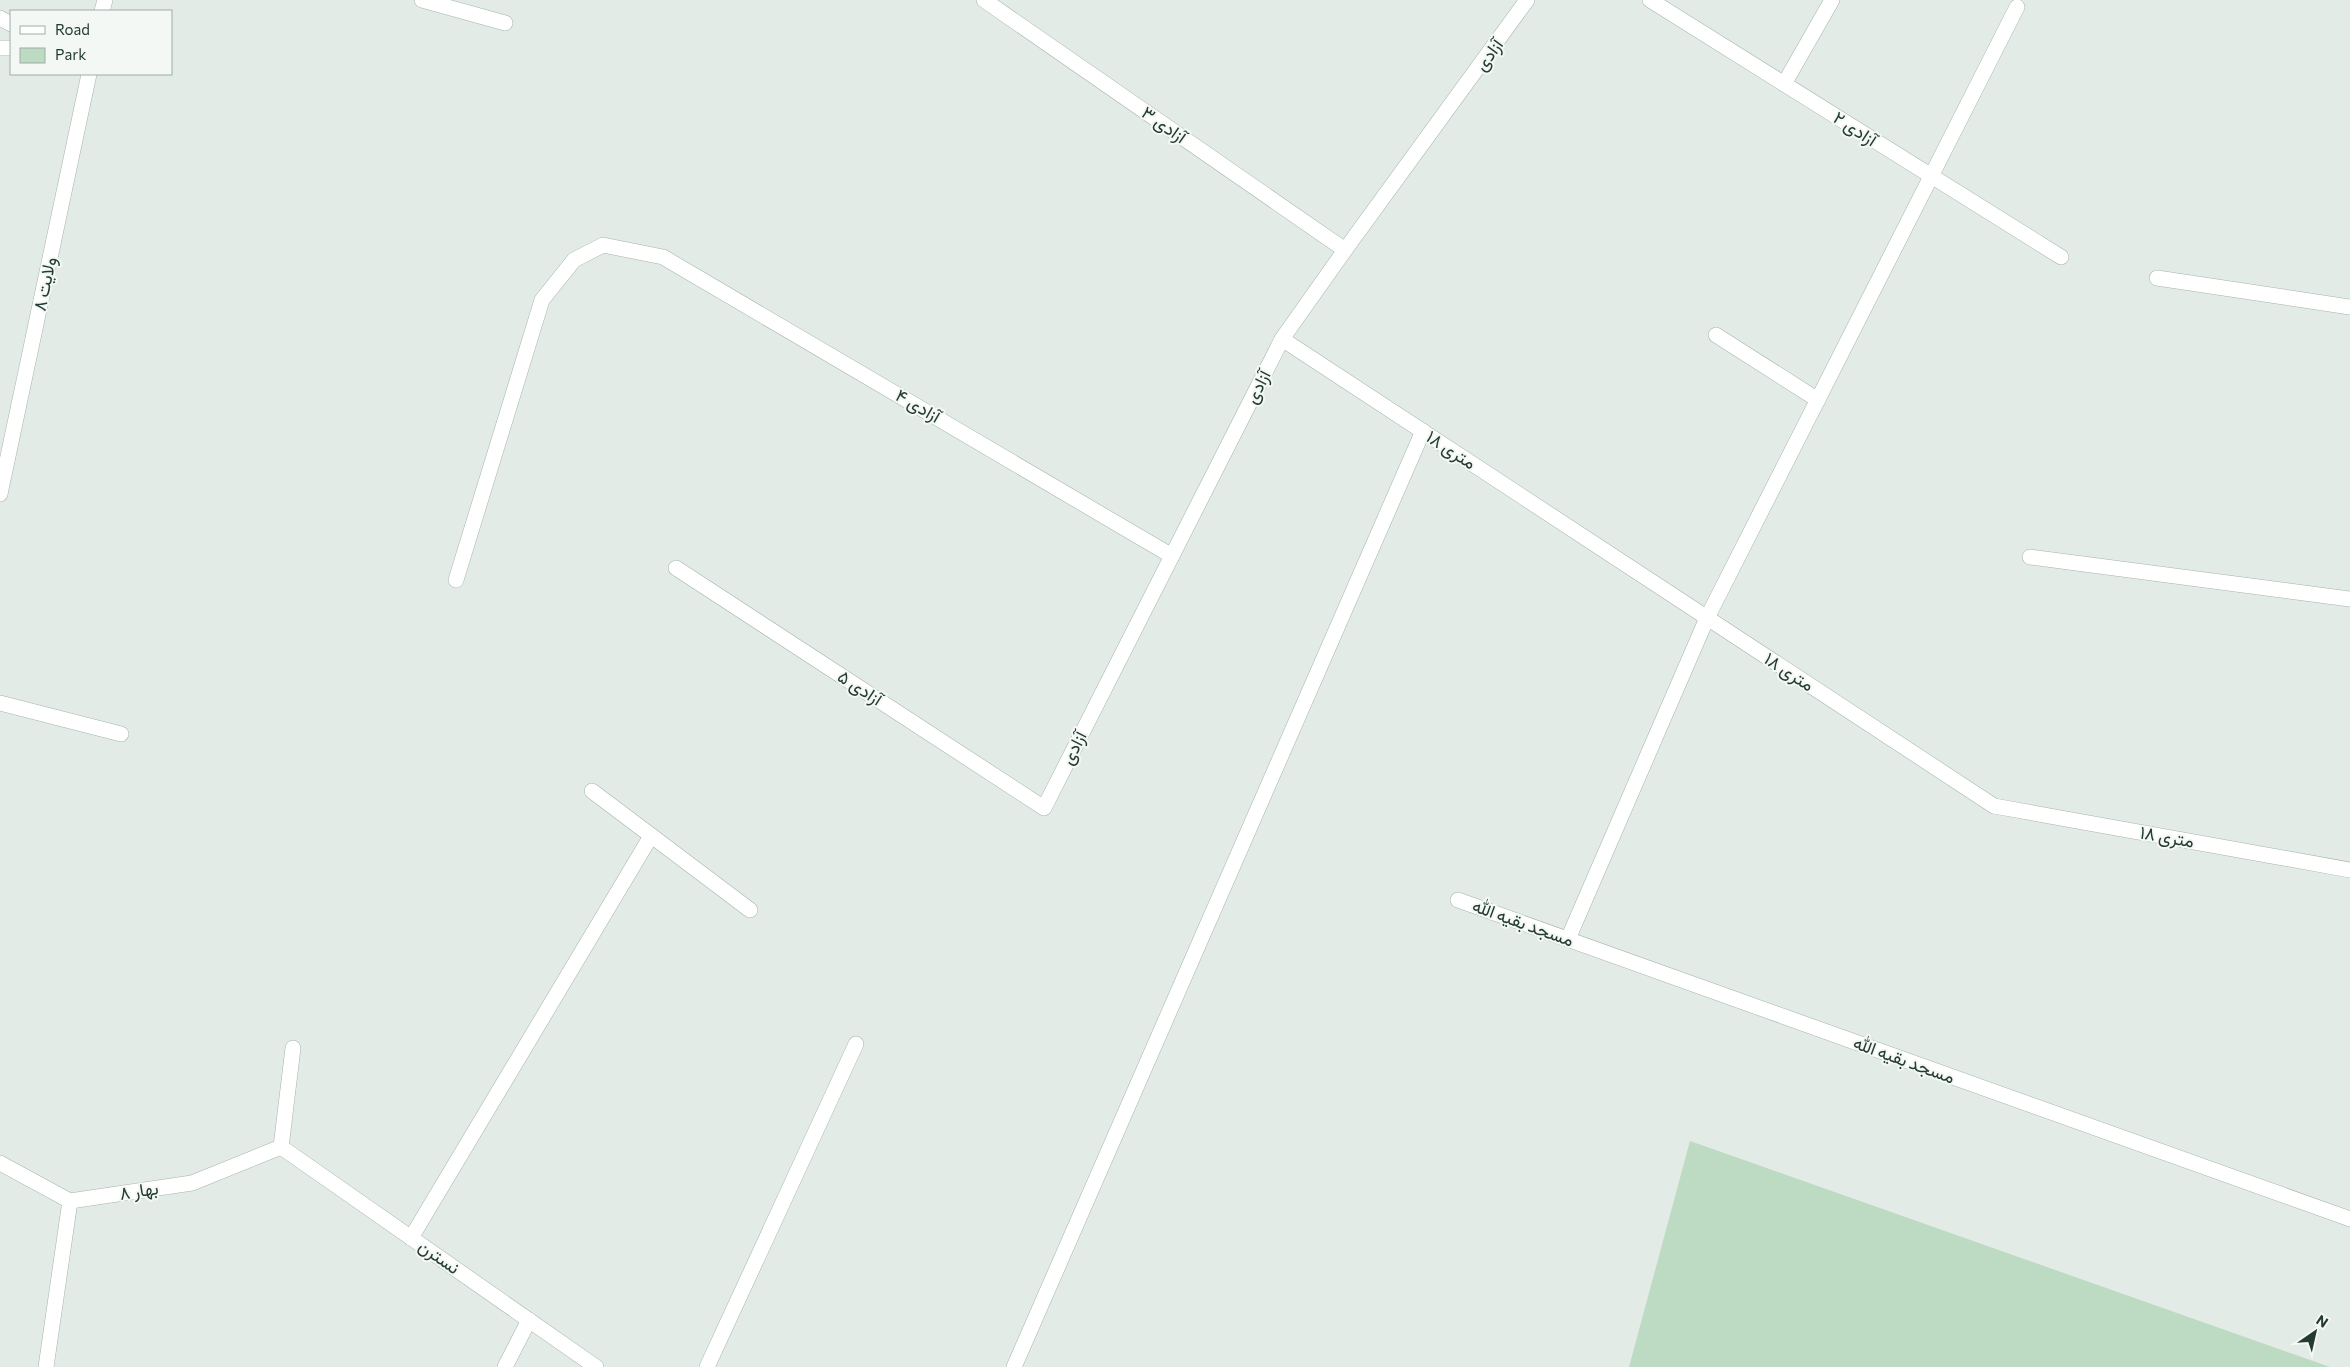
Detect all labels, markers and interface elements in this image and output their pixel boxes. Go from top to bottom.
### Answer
legend [10,10,172,75]
text: Road [55,20,90,38]
street label: آزادی [1469,32,1509,75]
text: Park [55,45,86,63]
street label: آزادی ۳ [1137,101,1193,149]
street label: آزادی ۲ [1829,106,1883,152]
street label: ولایت ۸ [28,255,61,313]
street label: آزادی [1239,365,1276,407]
street label: آزادی ۴ [892,384,947,429]
street label: ۱۸ متری [1422,425,1481,474]
street label: ۱۸ متری [1760,647,1819,696]
street label: آزادی ۵ [834,665,888,711]
street label: آزادی [1055,726,1092,768]
street label: ۱۸ متری [2138,820,2196,853]
street label: مسجد بقیه الله [1470,894,1577,951]
street label: مسجد بقیه الله [1851,1031,1958,1088]
street label: بهار ۸ [118,1176,160,1205]
street label: نسترن [414,1234,464,1279]
north arrow [2290,1307,2340,1357]
text: N [2313,1311,2332,1331]

